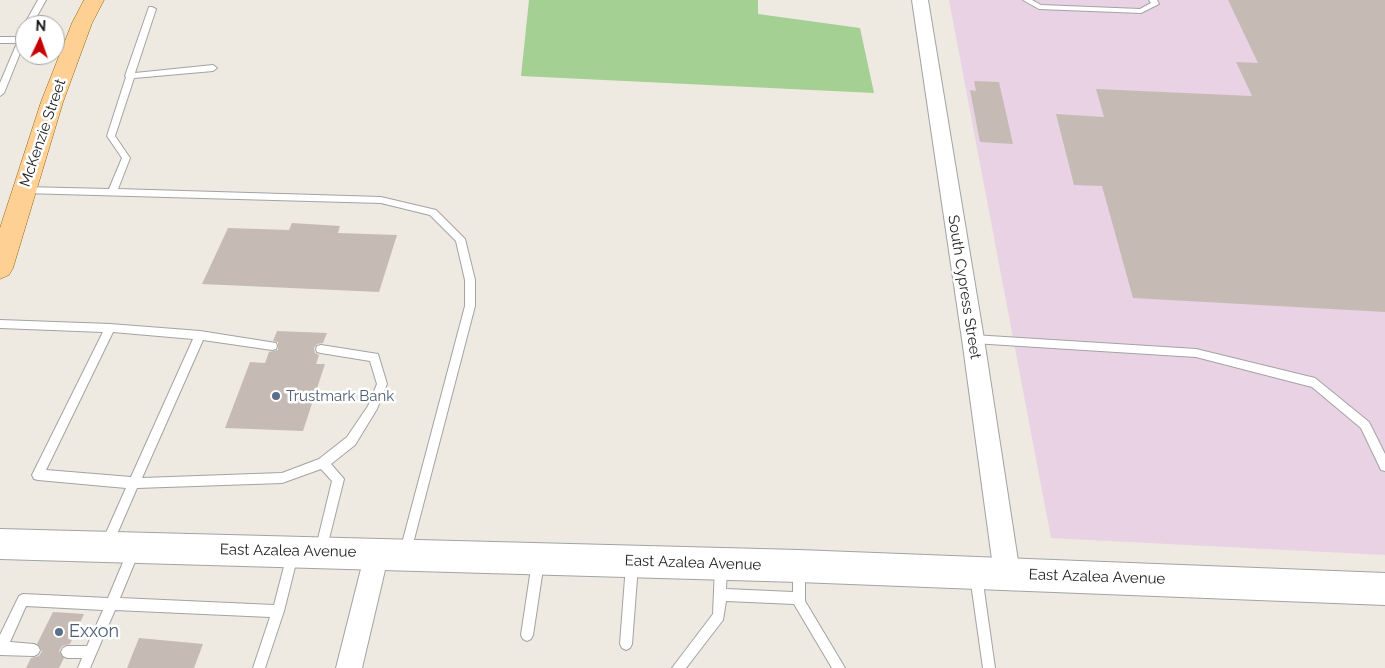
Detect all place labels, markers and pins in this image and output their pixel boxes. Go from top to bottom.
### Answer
place label: Trustmark Bank [286,387,394,405]
marker: Trustmark Bank [270,390,282,402]
place label: Exxon [69,621,119,643]
marker: Exxon [53,626,65,638]

